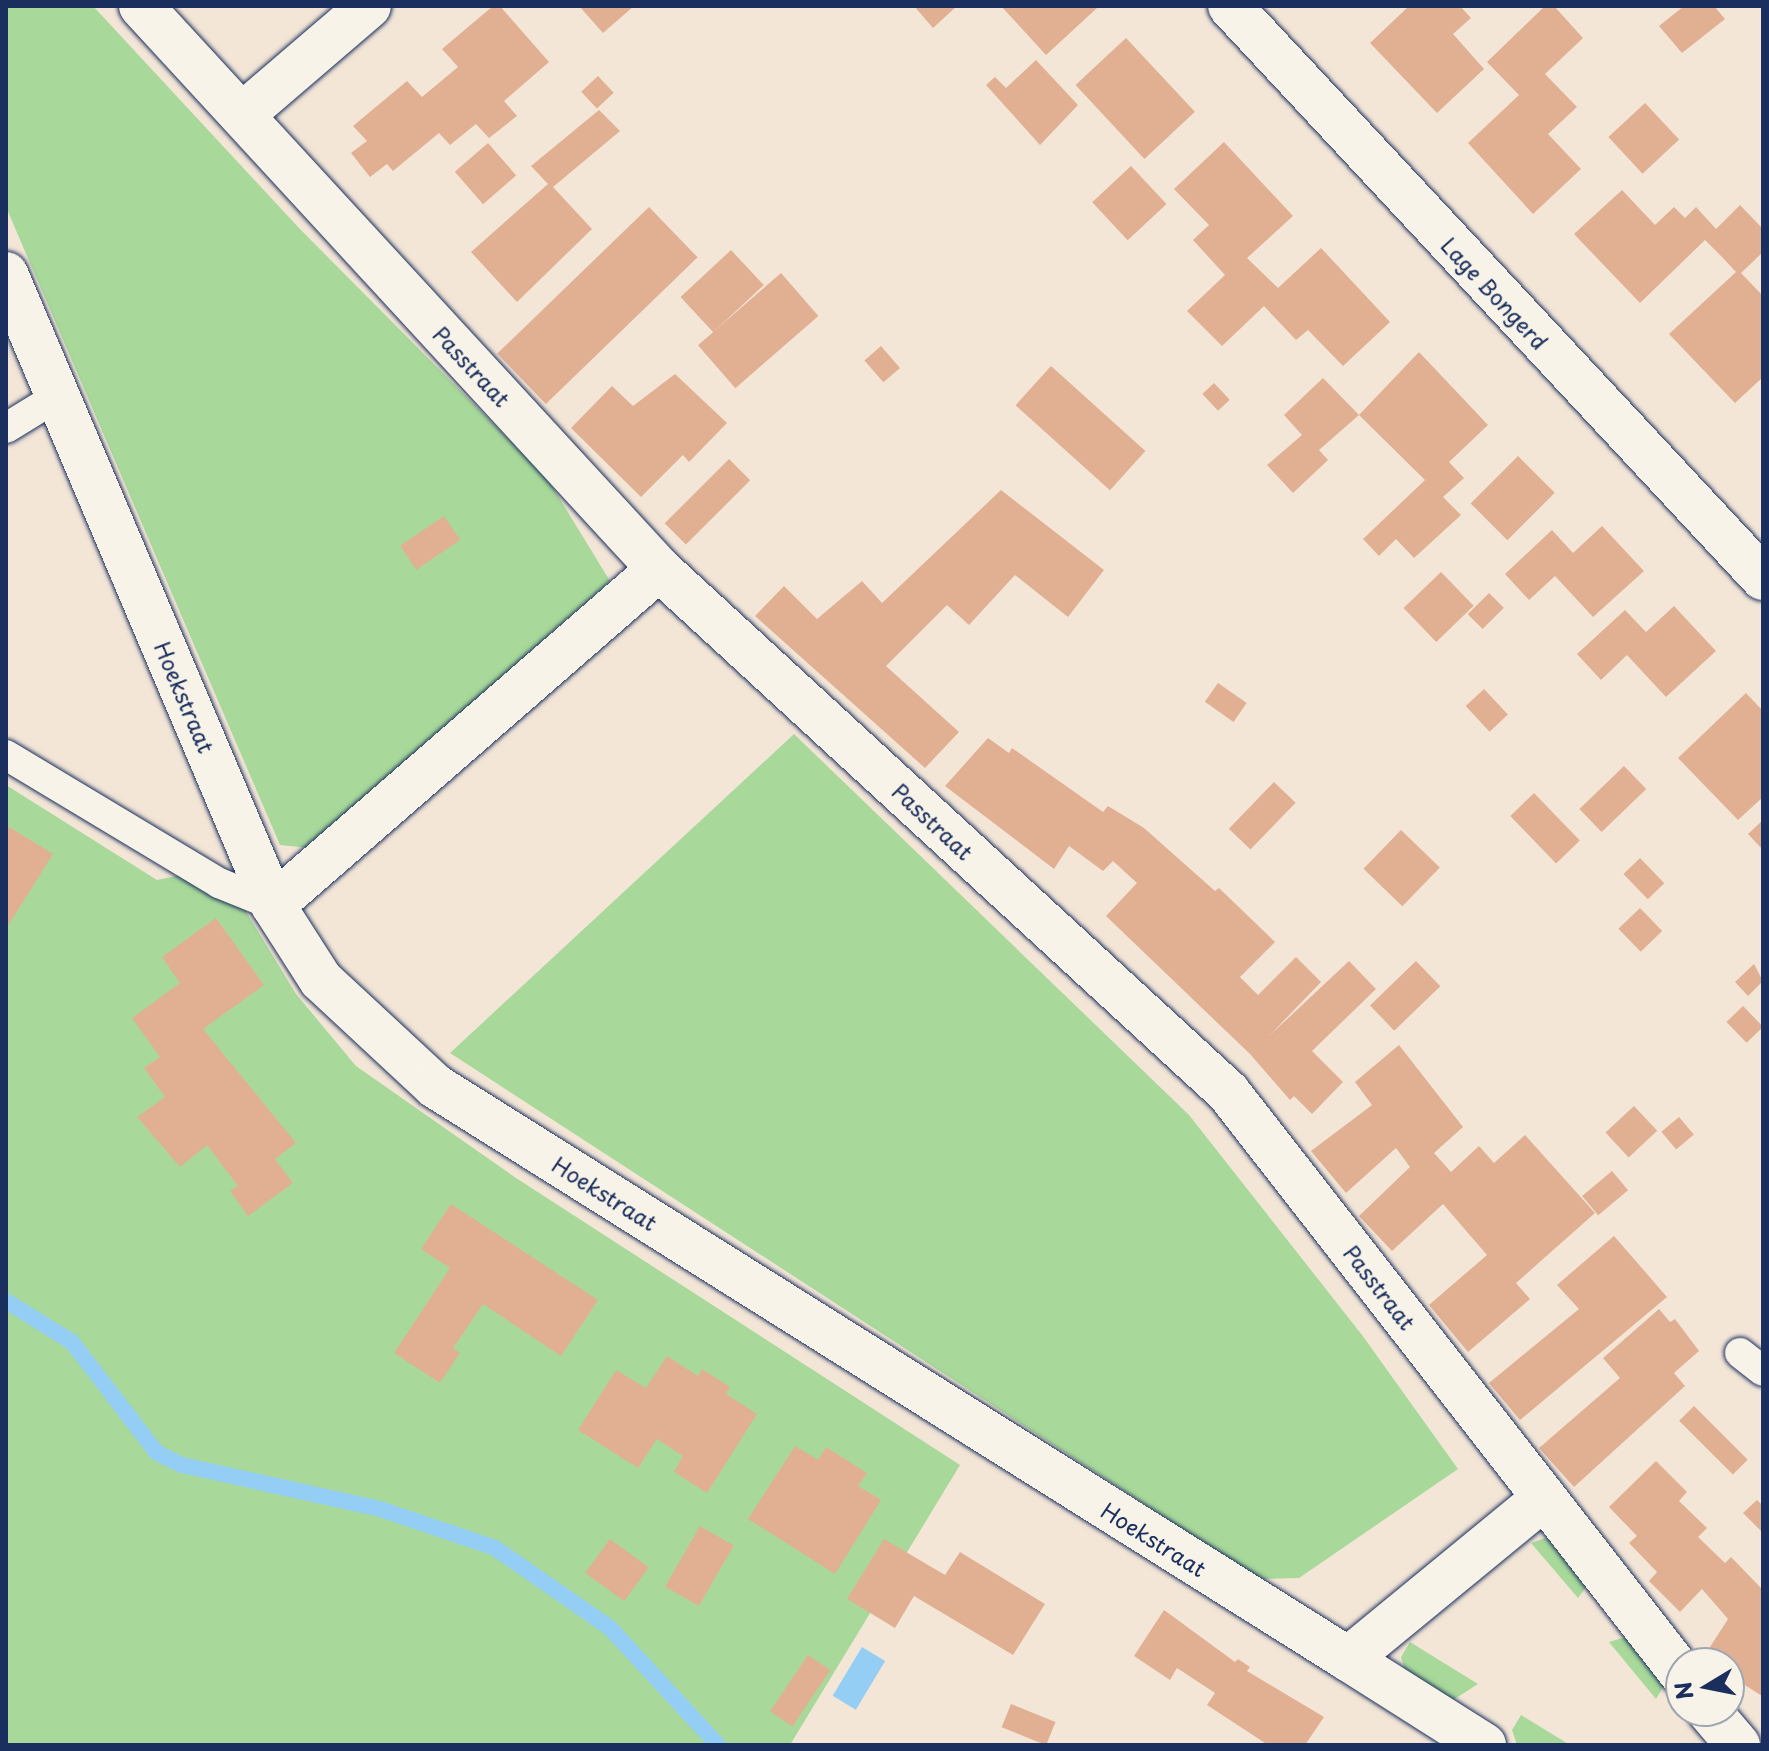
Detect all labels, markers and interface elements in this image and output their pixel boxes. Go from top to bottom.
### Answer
street label: Lage Bongerd [1436,231,1554,355]
street label: Passtraat [428,320,516,412]
street label: Hoekstraat [150,637,220,757]
street label: Passtraat [887,777,979,865]
street label: Hoekstraat [548,1150,662,1236]
street label: Passtraat [1339,1239,1421,1335]
street label: Hoekstraat [1097,1496,1211,1582]
north arrow [1665,1647,1745,1727]
text: N [1665,1679,1701,1702]

